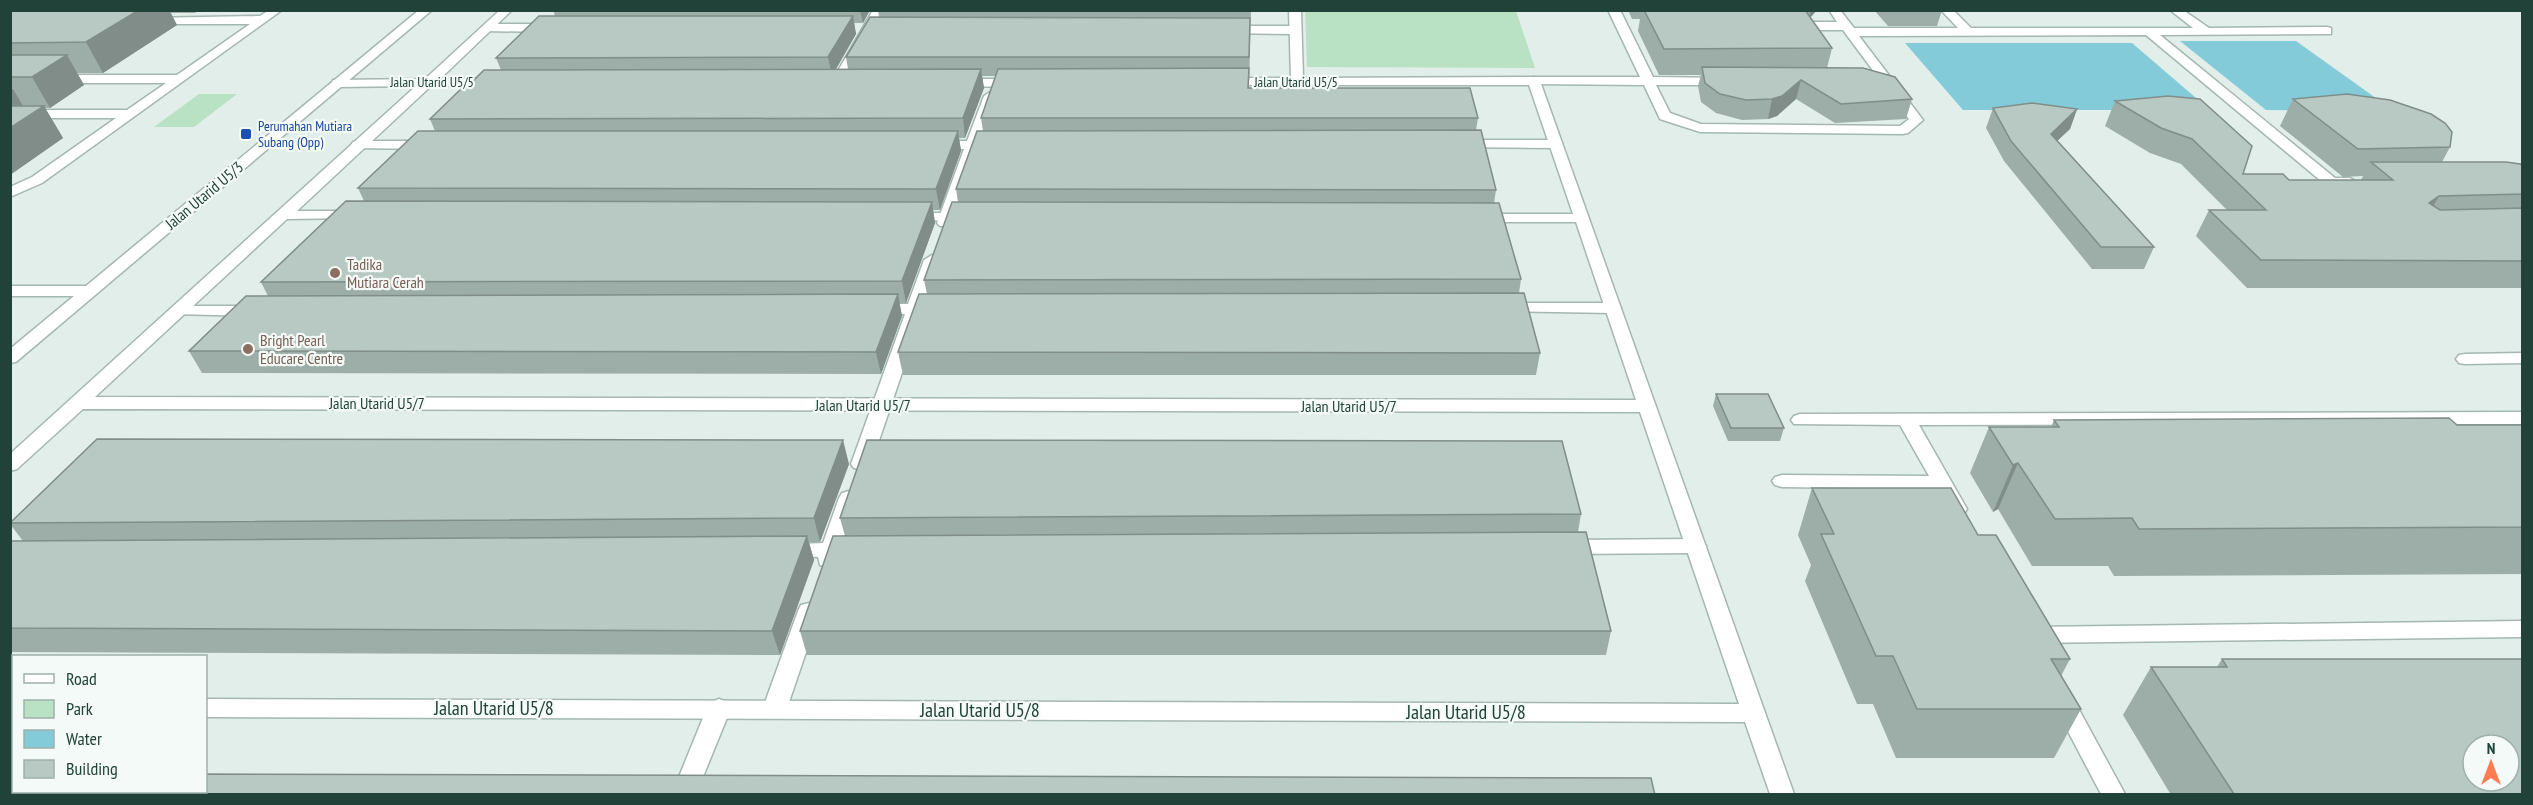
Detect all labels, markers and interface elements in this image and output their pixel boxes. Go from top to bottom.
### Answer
street label: Jalan Utarid U5/5 [389,73,474,91]
street label: Jalan Utarid U5/5 [1253,73,1338,91]
place label: Perumahan Mutiara Subang (Opp) [258,117,352,151]
marker: Perumahan Mutiara Subang (Opp) [239,127,253,141]
street label: Jalan Utarid U5/3 [160,157,247,234]
place label: Tadika Mutiara Cerah [347,254,424,292]
marker: Tadika Mutiara Cerah [328,266,342,280]
place label: Bright Pearl Educare Centre [260,330,343,368]
marker: Bright Pearl Educare Centre [241,342,255,356]
street label: Jalan Utarid U5/7 [328,393,425,413]
street label: Jalan Utarid U5/7 [814,395,911,415]
street label: Jalan Utarid U5/7 [1300,396,1397,416]
legend [12,655,207,793]
text: Road [66,667,97,690]
street label: Jalan Utarid U5/8 [433,695,554,721]
text: Park [66,697,93,720]
street label: Jalan Utarid U5/8 [919,697,1040,723]
street label: Jalan Utarid U5/8 [1405,699,1526,725]
text: Water [66,727,102,750]
north arrow [2461,733,2521,793]
text: N [2487,738,2495,758]
text: Building [66,757,118,780]

